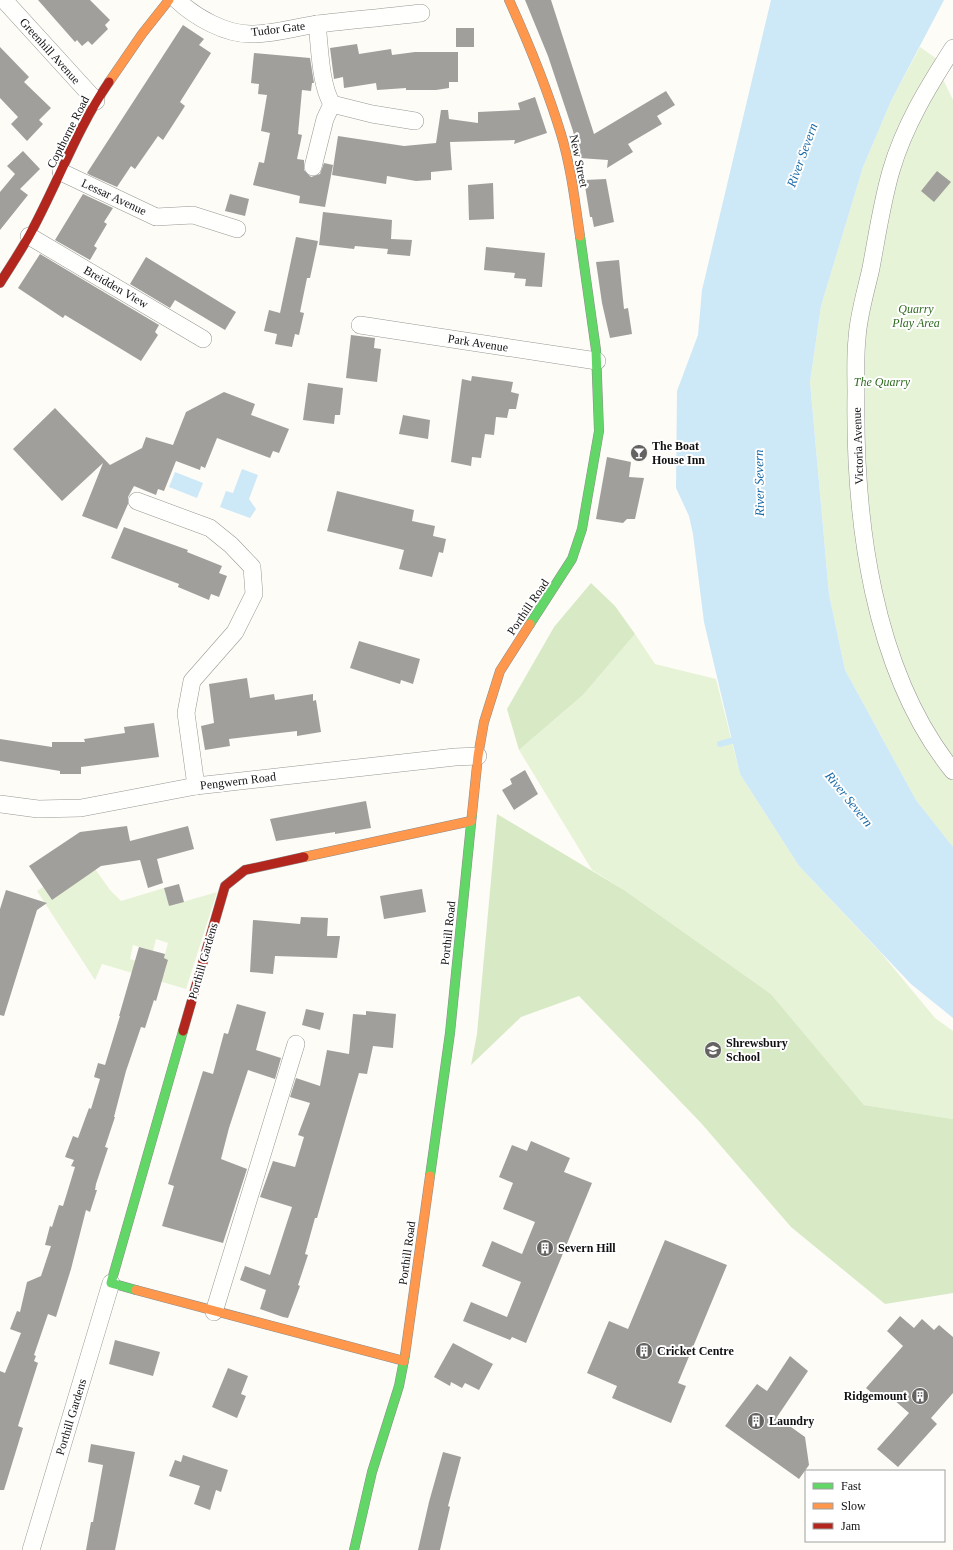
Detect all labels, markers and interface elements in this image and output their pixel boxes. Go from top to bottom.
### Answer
street label: Greenhill Avenue [17,15,83,87]
street label: Tudor Gate [250,19,306,39]
street label: Copthorne Road [44,94,92,170]
water label: River Severn [783,121,820,190]
street label: New Street [567,133,592,189]
street label: Lessar Avenue [79,176,149,218]
street label: Breidden View [81,263,151,311]
park label: Quarry Play Area [891,302,940,330]
street label: Park Avenue [447,331,509,355]
park label: The Quarry [854,375,911,389]
street label: Victoria Avenue [850,407,866,485]
place label: The Boat House Inn [652,439,705,467]
bar icon: The Boat House Inn [629,443,649,463]
water label: River Severn [751,449,767,518]
street label: Porthill Road [504,576,552,638]
water label: River Severn [822,768,876,830]
street label: Pengwern Road [199,769,277,793]
street label: Porthill Road [438,900,458,966]
street label: Porthill Gardens [185,921,221,1001]
place label: Shrewsbury School [726,1036,788,1064]
school or university icon: Shrewsbury School [703,1040,723,1060]
street label: Porthill Road [396,1220,418,1286]
building icon: Severn Hill [535,1238,555,1258]
place label: Severn Hill [558,1241,616,1255]
building icon: Cricket Centre [634,1341,654,1361]
place label: Cricket Centre [657,1344,734,1358]
street label: Porthill Gardens [53,1377,89,1457]
building icon: Ridgemount [910,1386,930,1406]
place label: Ridgemount [844,1389,907,1403]
building icon: Laundry [746,1411,766,1431]
place label: Laundry [769,1414,814,1428]
legend [805,1470,945,1542]
text: Fast [841,1479,862,1493]
text: Slow [841,1499,866,1513]
text: Jam [841,1519,861,1533]

